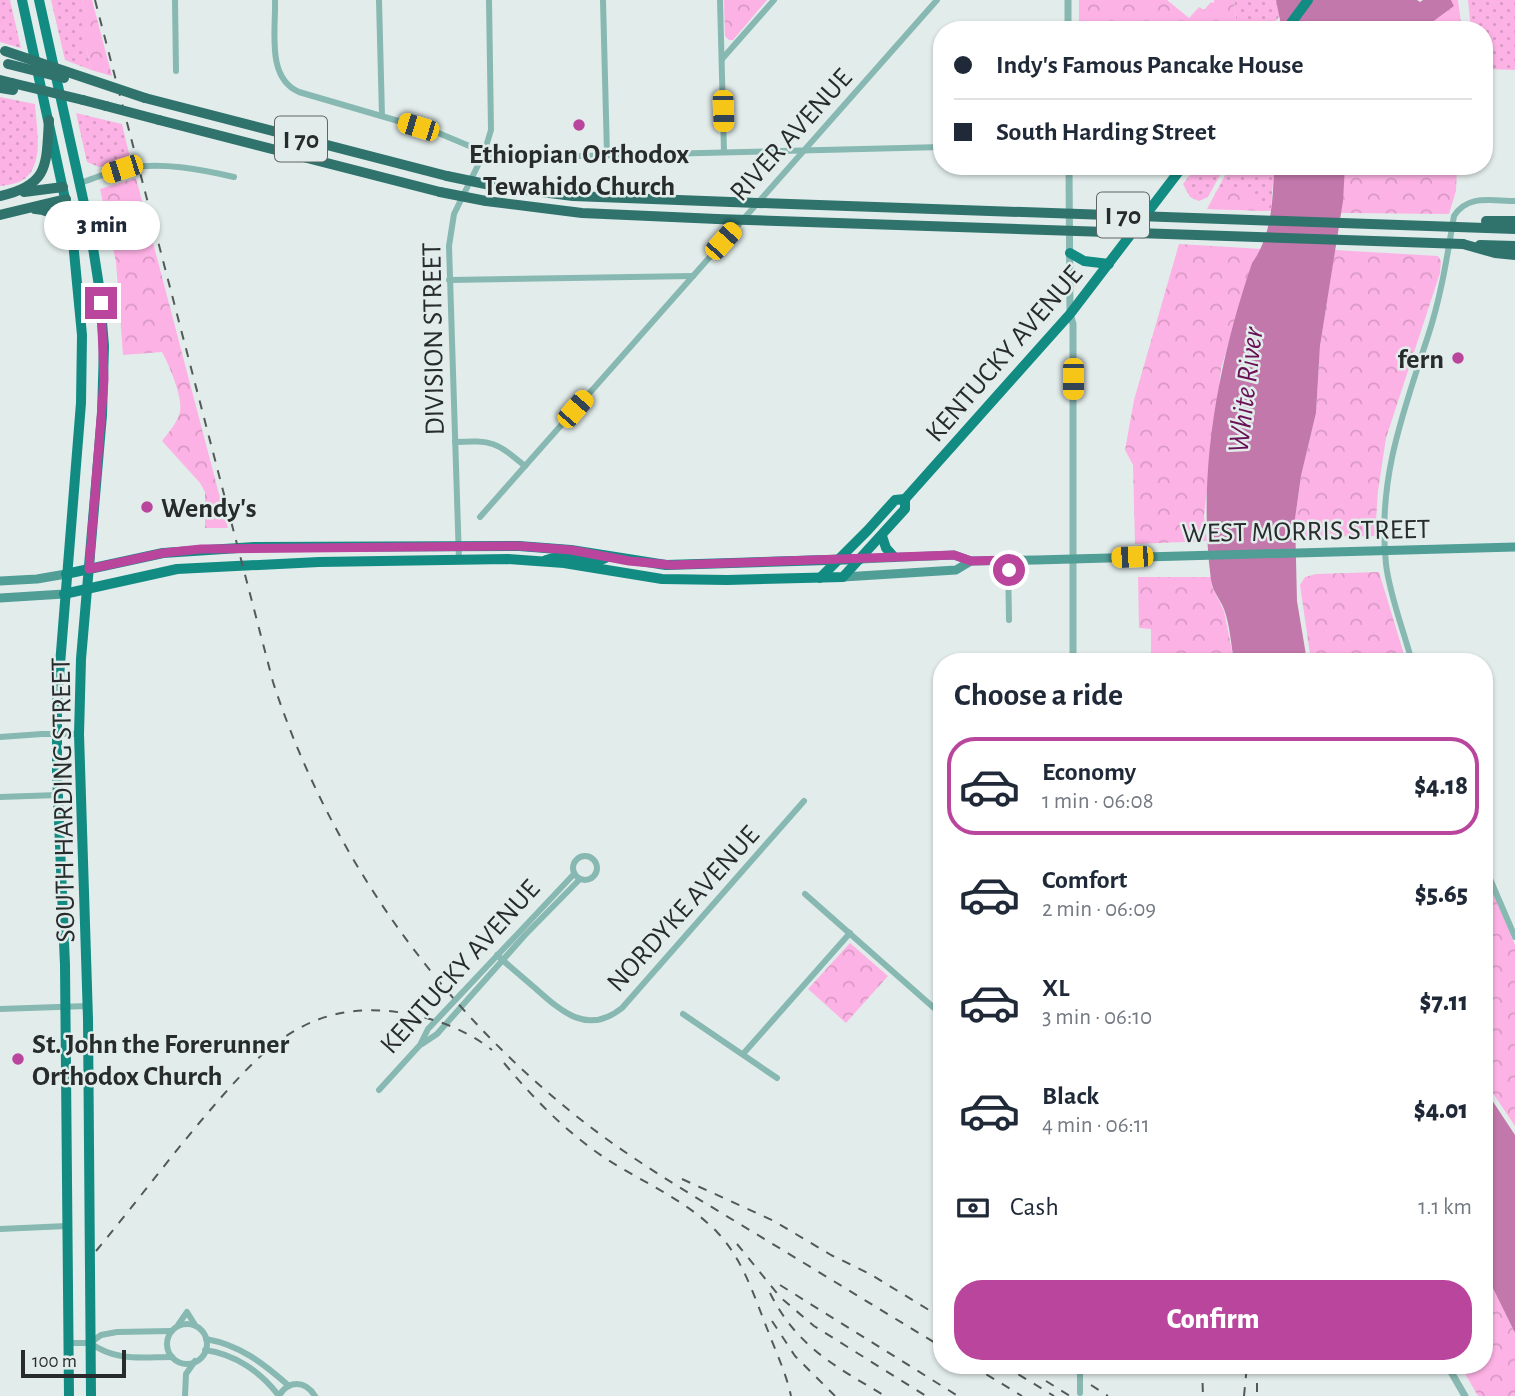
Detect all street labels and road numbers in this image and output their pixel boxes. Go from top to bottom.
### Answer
street label: RIVER AVENUE [725,64,858,207]
road number: I 70 [275,116,327,162]
road number: I 70 [1097,192,1149,238]
street label: DIVISION STREET [418,242,450,436]
street label: KENTUCKY AVENUE [921,261,1088,448]
street label: WEST MORRIS STREET [1181,516,1431,548]
street label: SOUTH HARDING STREET [48,657,80,943]
street label: NORDYKE AVENUE [602,821,765,998]
street label: KENTUCKY AVENUE [375,875,546,1060]

